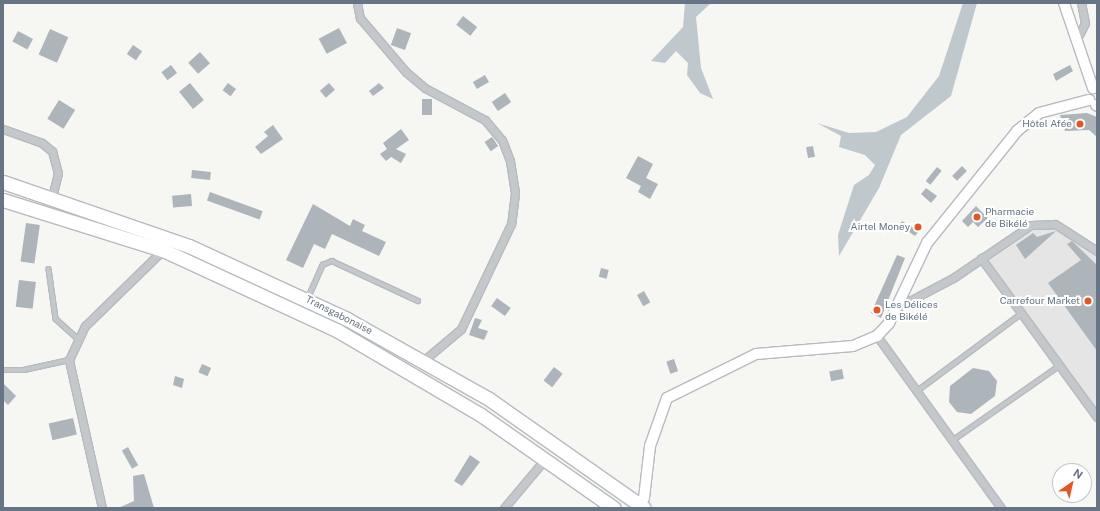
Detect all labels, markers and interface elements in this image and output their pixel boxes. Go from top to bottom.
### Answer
place label: Hôtel Afée [1022,118,1072,130]
marker: Hôtel Afée [1075,119,1085,129]
place label: Pharmacie de Bikélé [985,205,1034,228]
marker: Pharmacie de Bikélé [972,212,982,222]
place label: Airtel Money [851,221,910,233]
marker: Airtel Money [913,222,923,232]
street label: Transgabonaise [304,293,374,337]
place label: Carrefour Market [1000,295,1080,307]
marker: Carrefour Market [1083,296,1093,306]
place label: Les Délices de Bikélé [885,298,938,322]
marker: Les Délices de Bikélé [872,305,882,315]
north arrow [1052,463,1092,503]
text: N [1071,466,1085,481]

